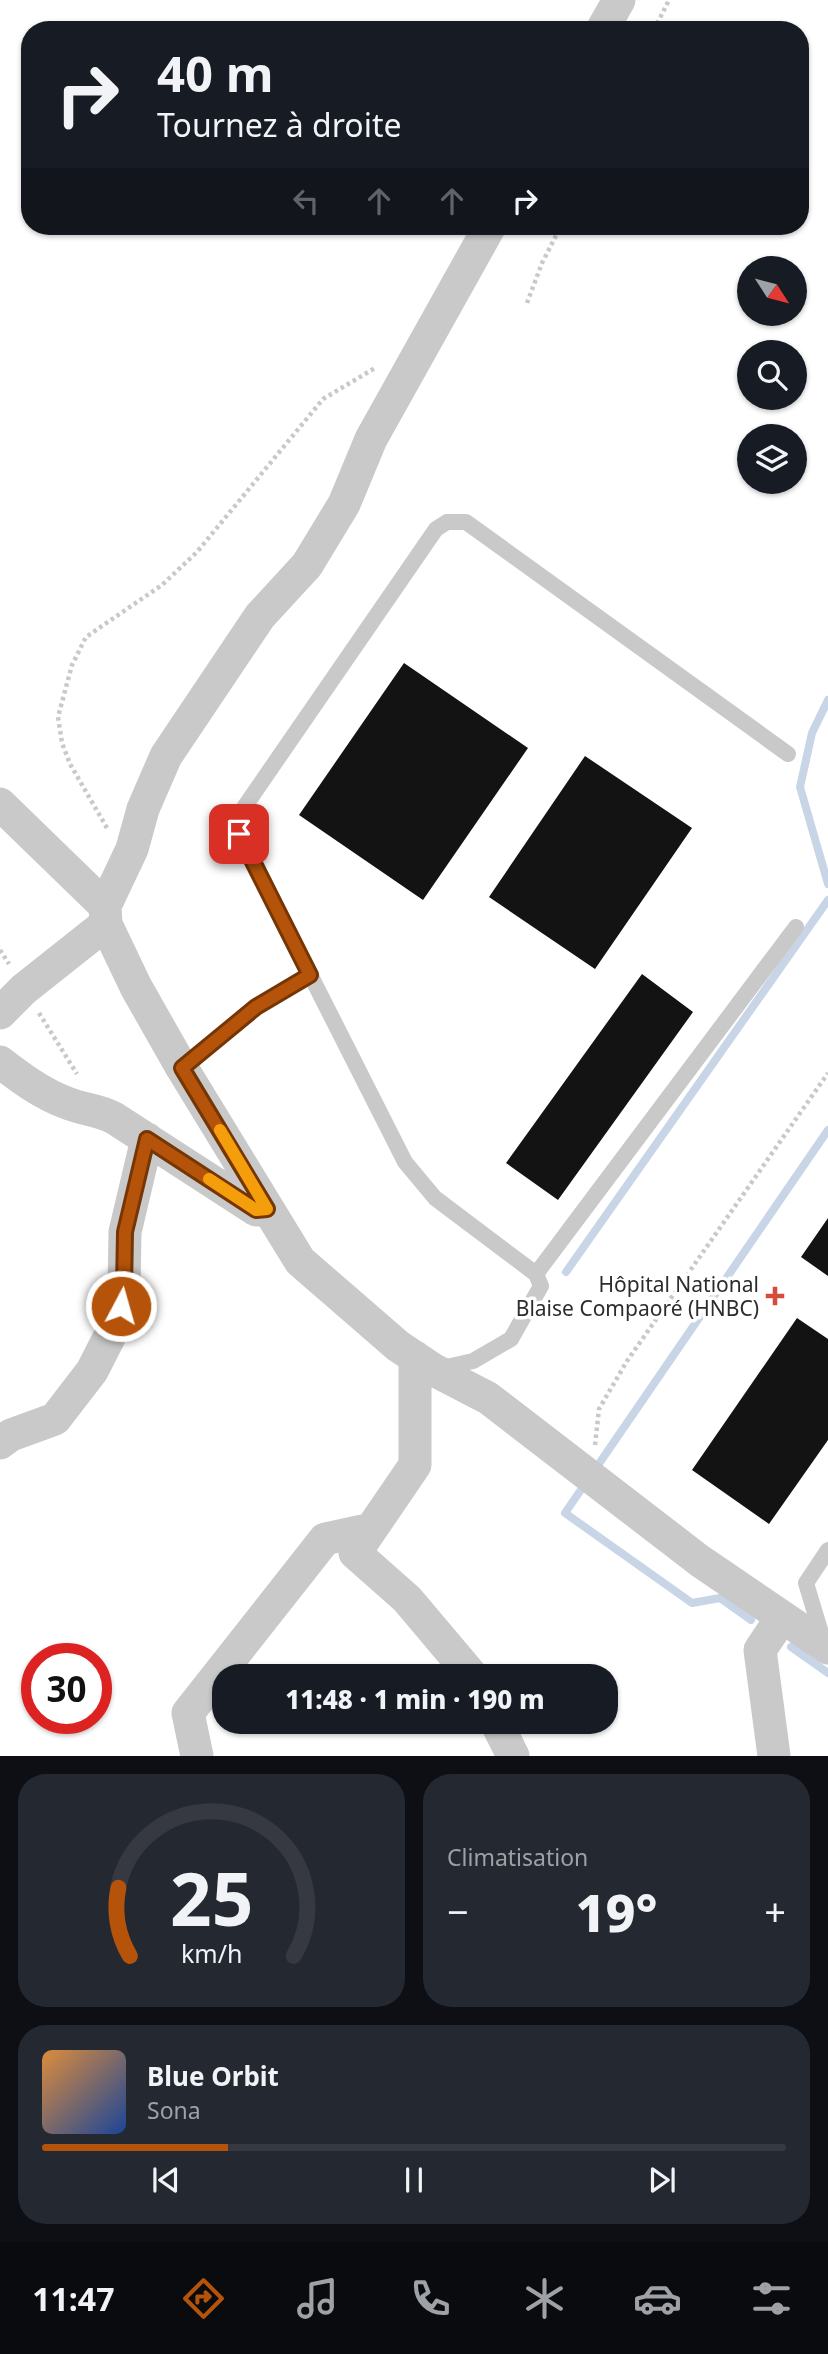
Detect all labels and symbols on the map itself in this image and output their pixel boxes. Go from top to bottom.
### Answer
north arrow [737,256,807,326]
pin [209,804,269,864]
position arrow [84,1269,158,1343]
place label: Hôpital National Blaise Compaoré (HNBC) [516,1270,759,1322]
marker: Hôpital National Blaise Compaoré (HNBC) [765,1286,785,1306]
speed limit sign: 30 [21,1643,112,1734]

